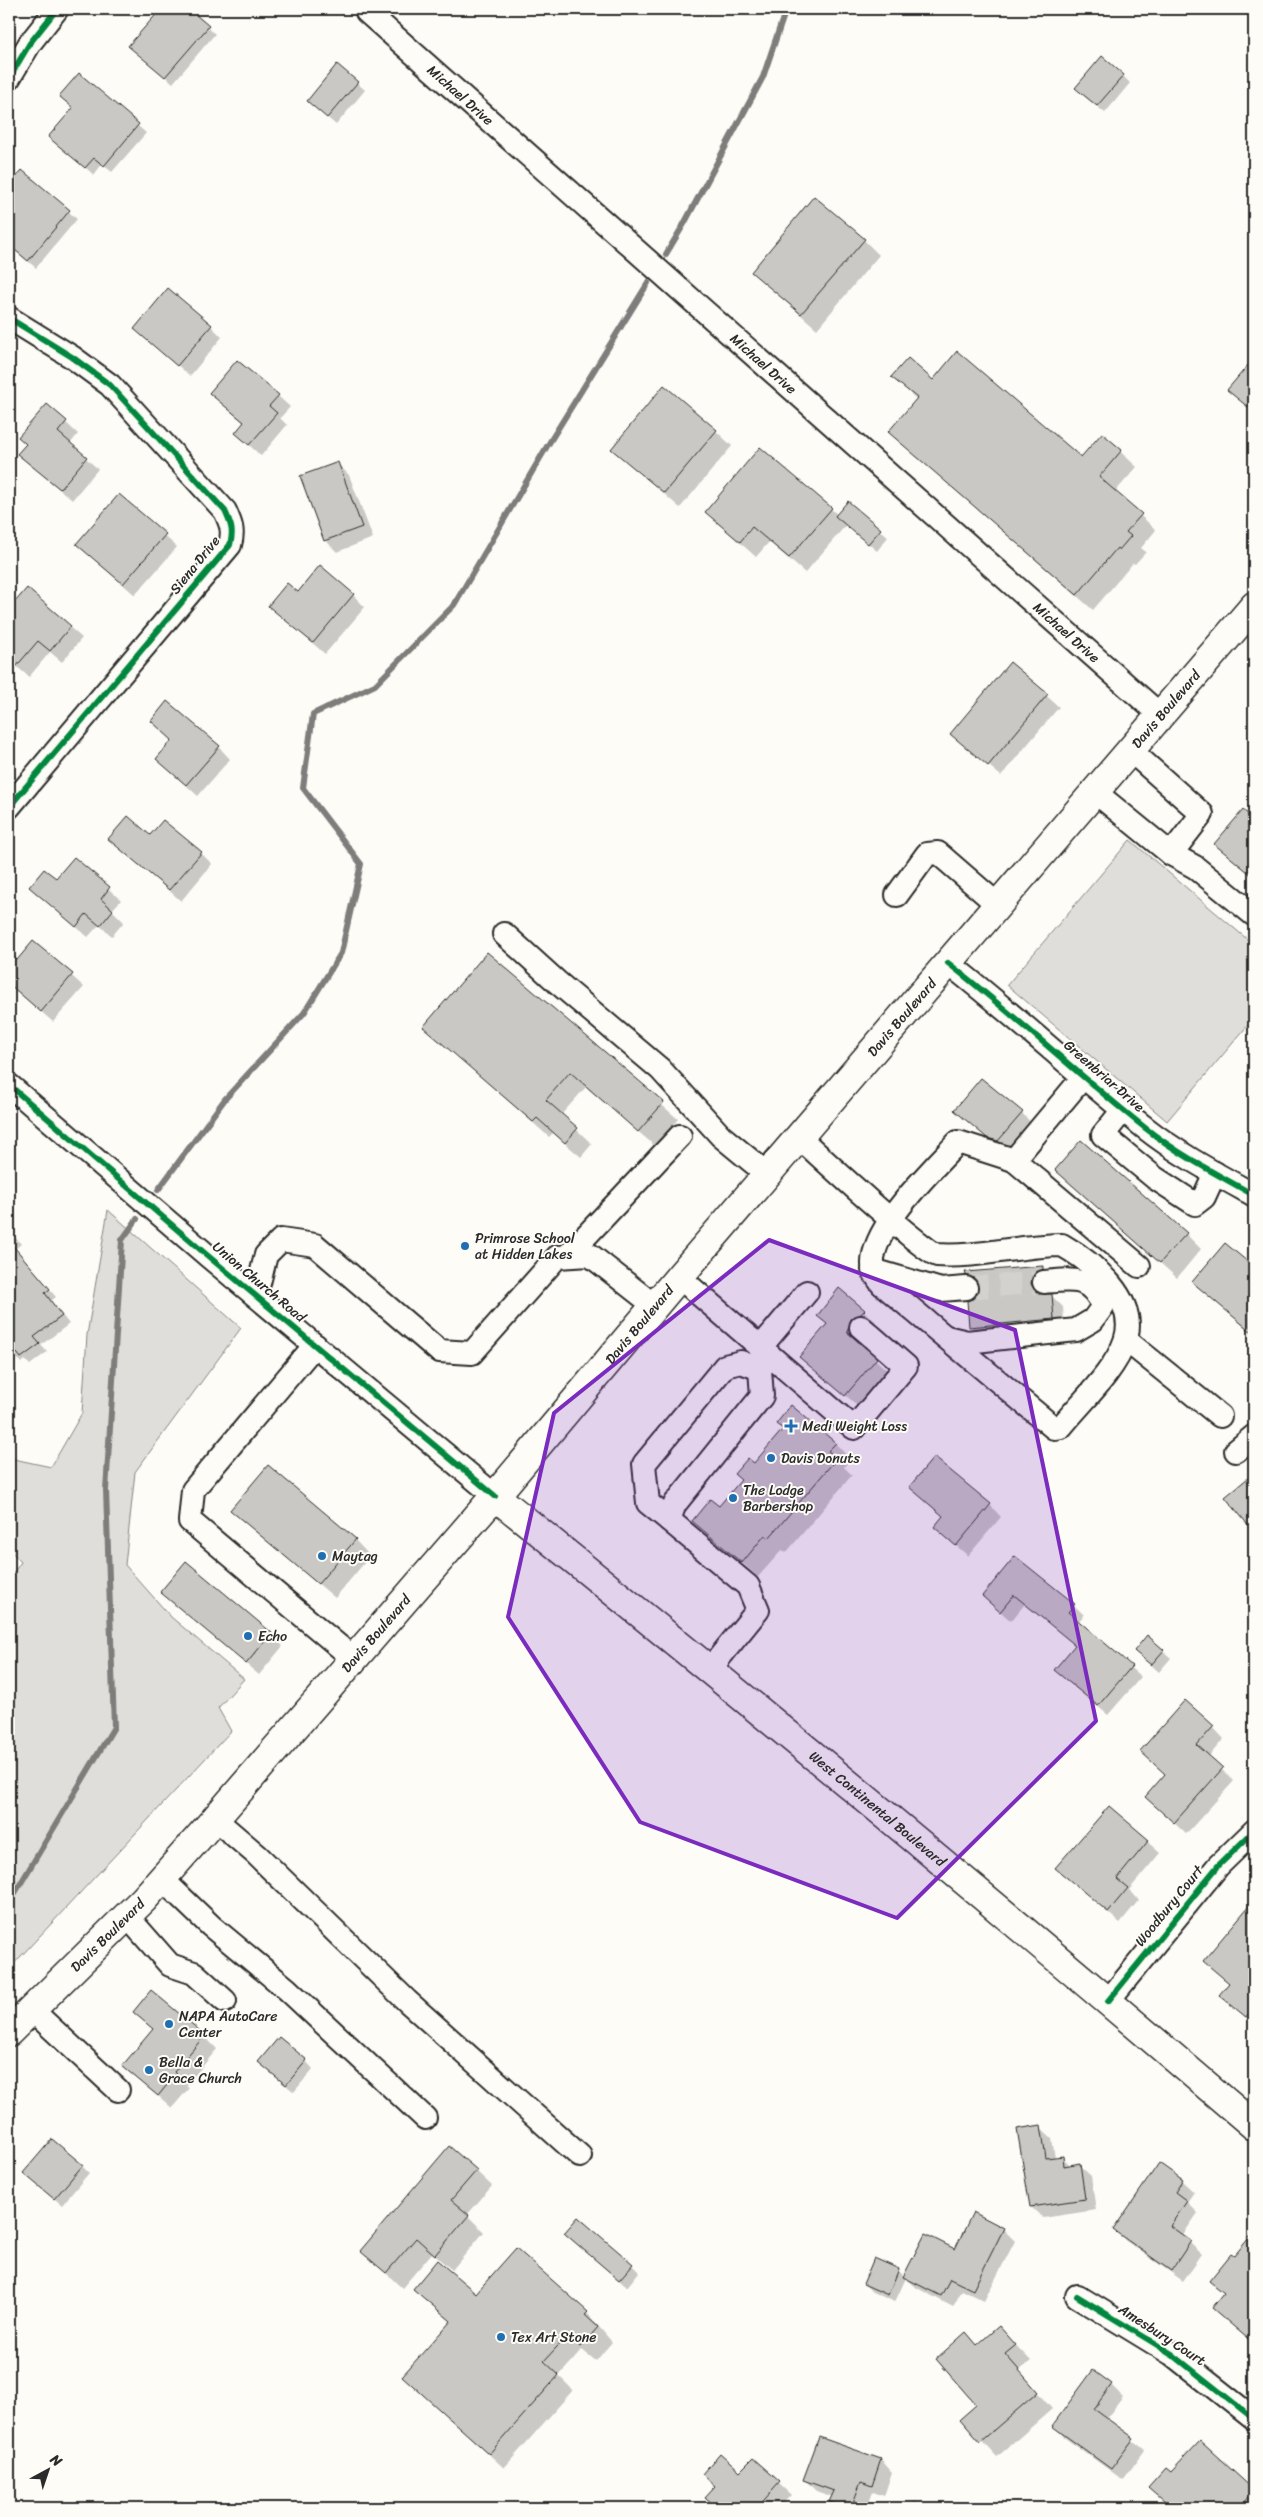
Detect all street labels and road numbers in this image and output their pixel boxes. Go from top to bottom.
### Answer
street label: Michael Drive [421,58,500,132]
street label: Michael Drive [724,327,803,400]
street label: Siena Drive [163,530,227,600]
street label: Michael Drive [1027,595,1106,669]
street label: Davis Boulevard [1125,663,1208,754]
street label: Davis Boulevard [860,971,944,1062]
street label: Greenbriar Drive [1058,1033,1151,1119]
street label: Union Church Road [206,1235,313,1330]
street label: Davis Boulevard [598,1278,681,1370]
street label: Davis Boulevard [335,1587,418,1678]
street label: West Continental Boulevard [803,1744,953,1874]
street label: Woodbury Court [1128,1859,1211,1952]
street label: Davis Boulevard [64,1891,152,1978]
street label: Amesbury Court [1112,2297,1211,2373]

